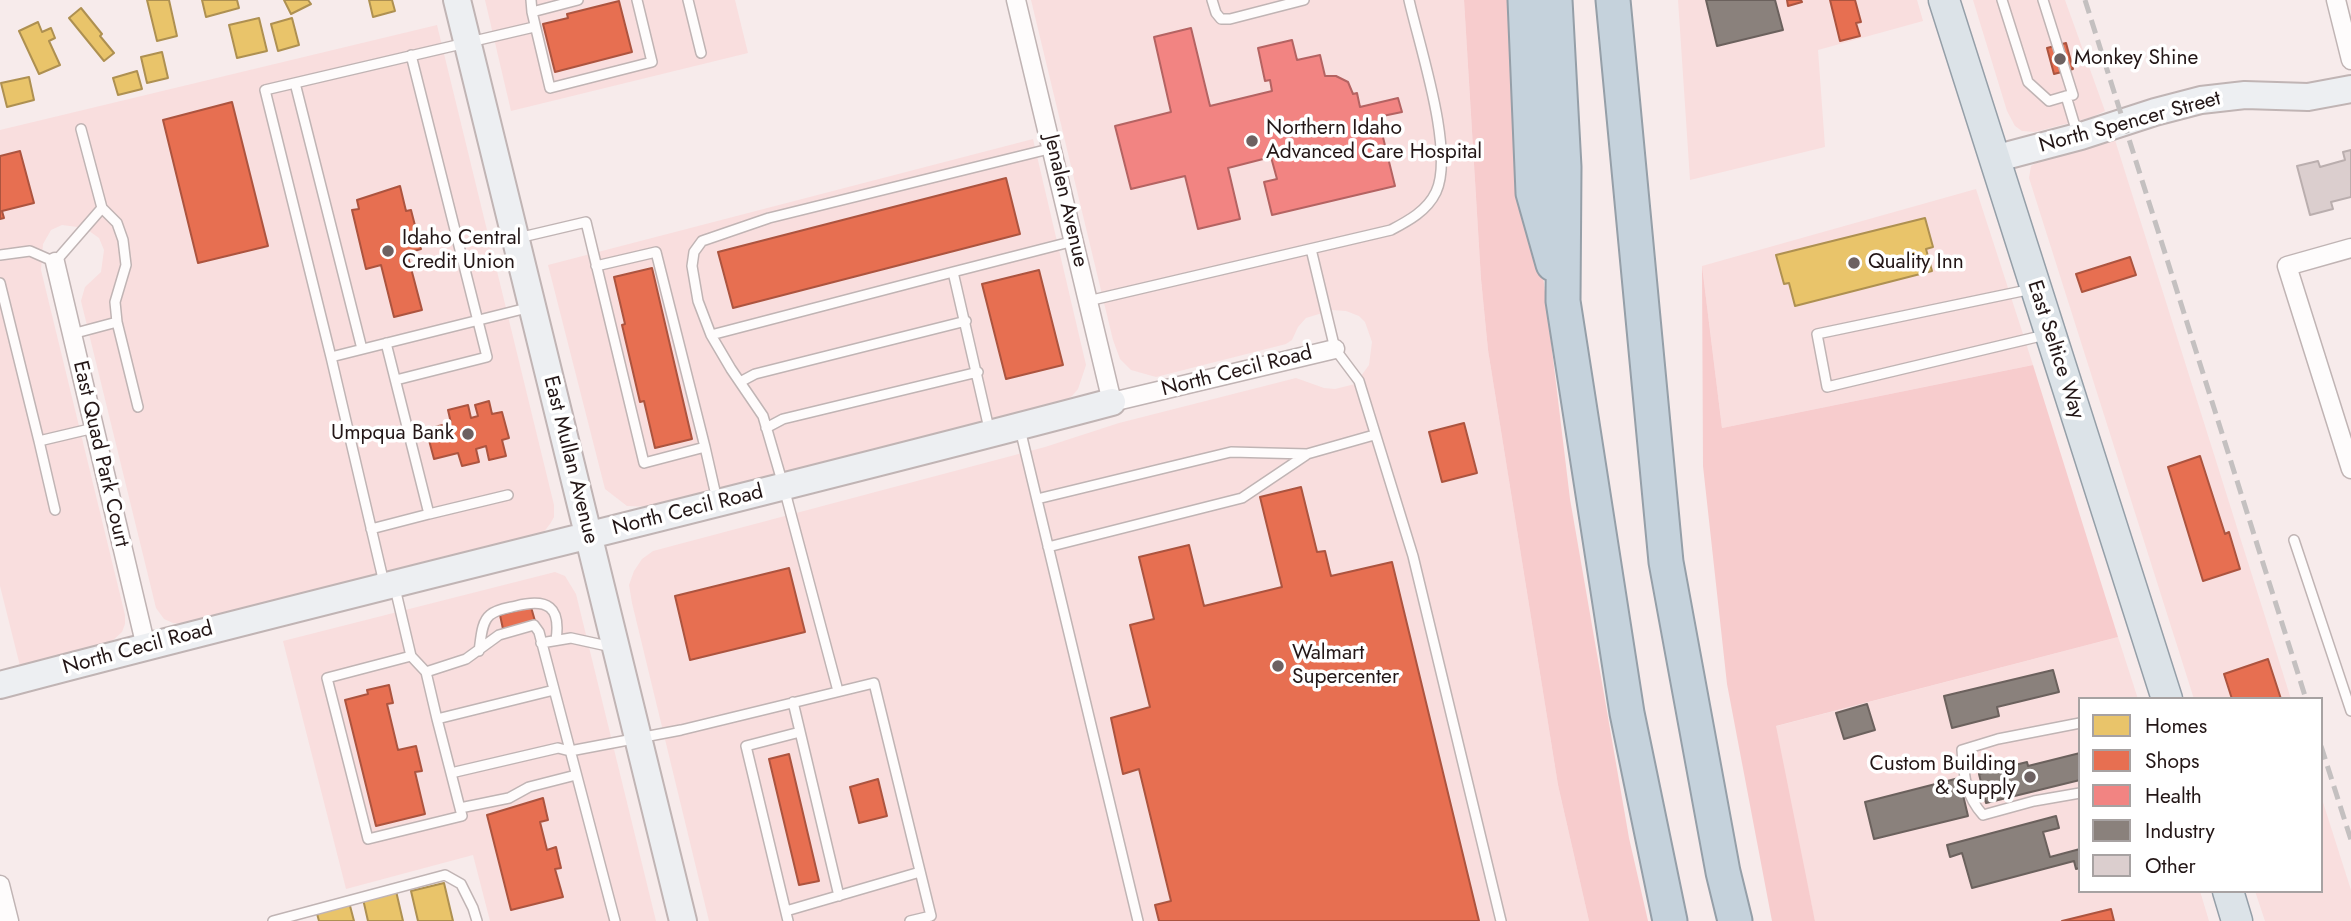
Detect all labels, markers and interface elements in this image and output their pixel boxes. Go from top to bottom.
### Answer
place label: Monkey Shine [2074,46,2198,72]
marker: Monkey Shine [2052,51,2068,67]
street label: North Spencer Street [2036,87,2224,159]
place label: Northern Idaho Advanced Care Hospital [1266,116,1482,166]
street label: Jenalen Avenue [1037,132,1093,270]
marker: Northern Idaho Advanced Care Hospital [1244,133,1260,149]
place label: Idaho Central Credit Union [402,226,521,276]
marker: Idaho Central Credit Union [380,243,396,259]
place label: Quality Inn [1868,250,1964,276]
marker: Quality Inn [1846,255,1862,271]
street label: East Seltice Way [2021,278,2089,422]
street label: North Cecil Road [1159,341,1315,403]
street label: East Quad Park Court [66,358,134,550]
street label: East Mullan Avenue [537,374,603,546]
place label: Umpqua Bank [331,421,454,447]
marker: Umpqua Bank [460,426,476,442]
street label: North Cecil Road [610,480,766,542]
street label: North Cecil Road [60,617,216,681]
place label: Walmart Supercenter [1292,641,1399,691]
marker: Walmart Supercenter [1270,658,1286,674]
legend [2078,697,2323,893]
text: Homes [2145,711,2207,741]
text: Shops [2145,746,2199,776]
place label: Custom Building & Supply [1869,752,2016,802]
marker: Custom Building & Supply [2022,769,2038,785]
text: Health [2145,781,2202,811]
text: Industry [2145,816,2215,846]
text: Other [2145,851,2196,881]

